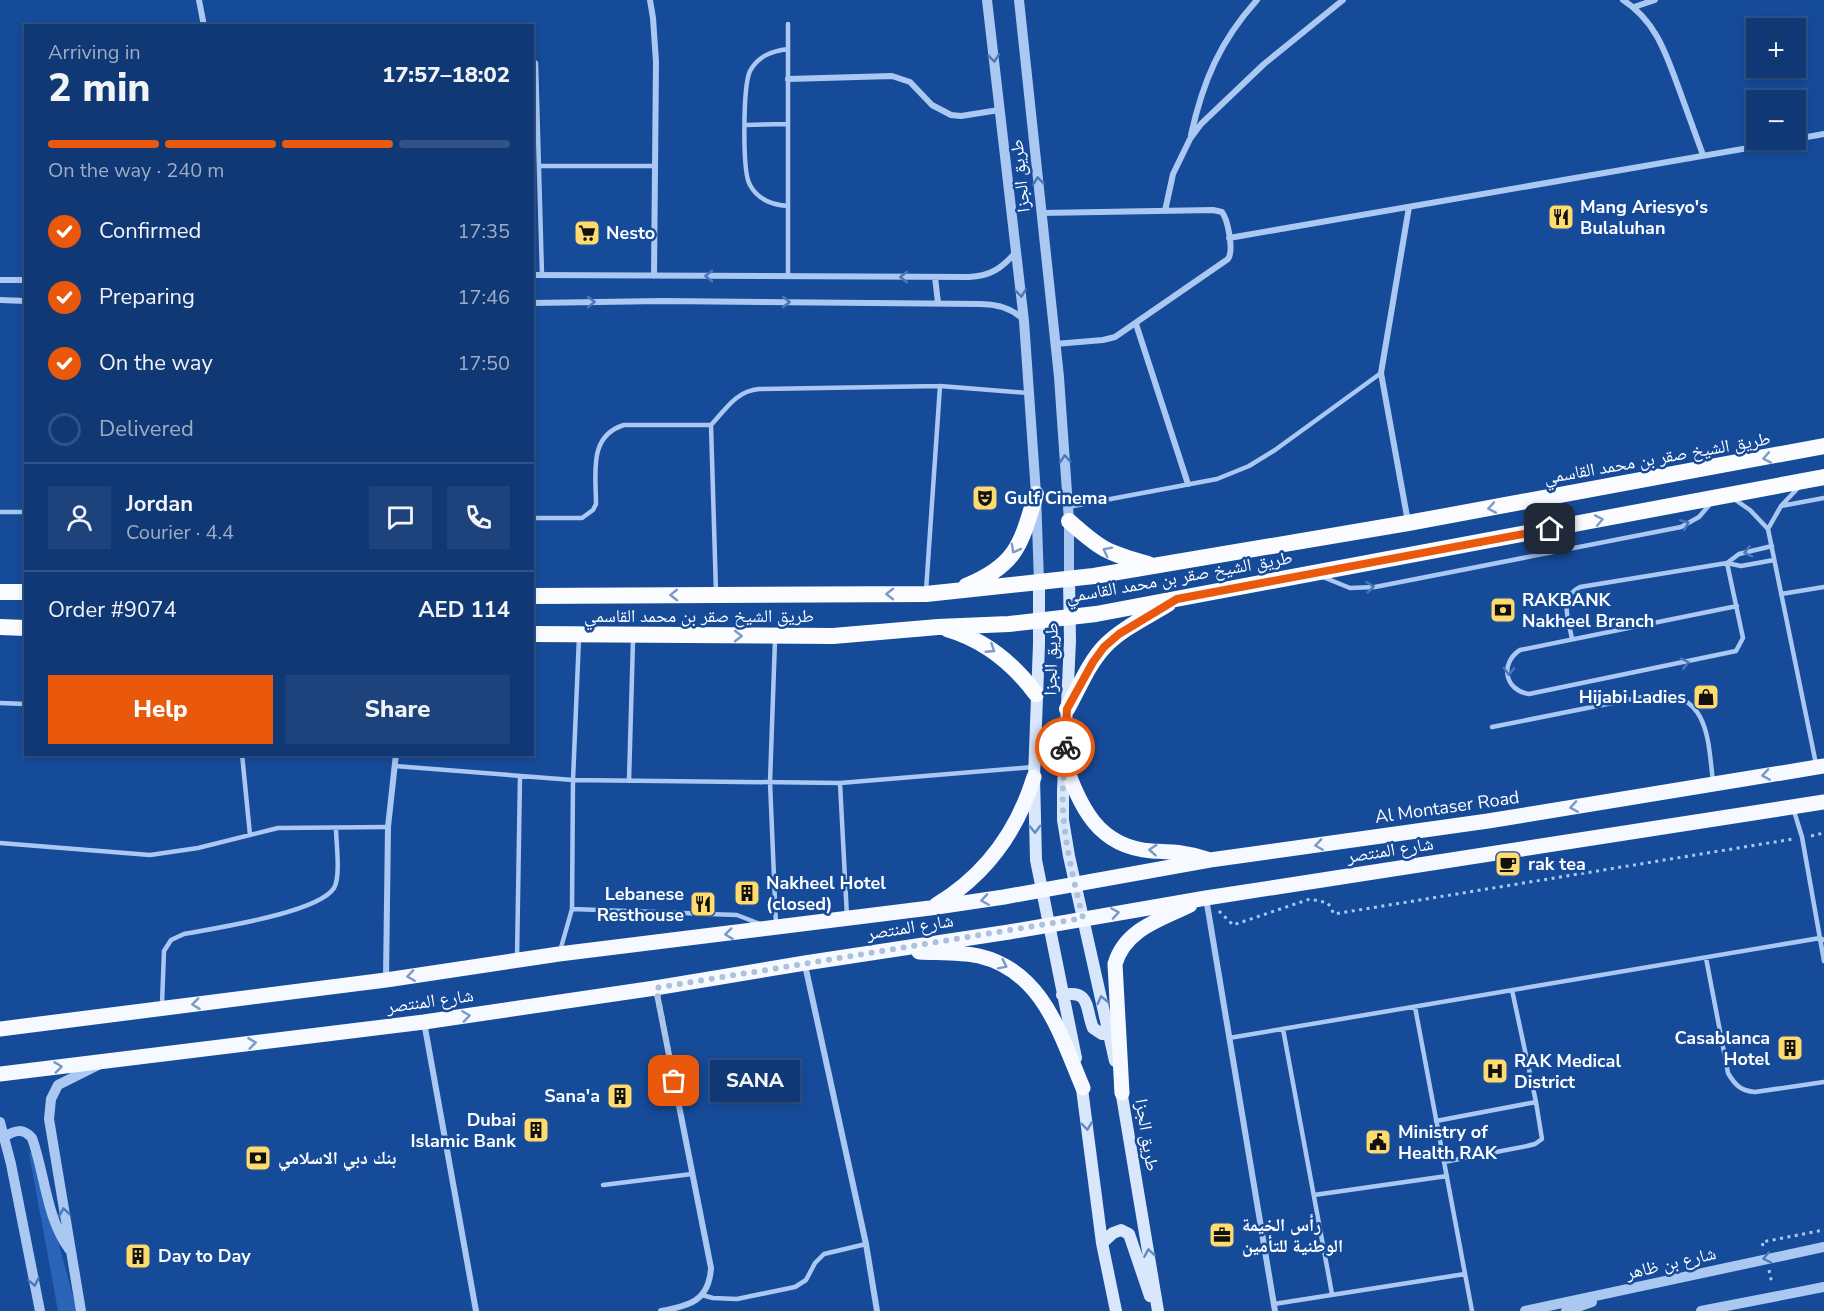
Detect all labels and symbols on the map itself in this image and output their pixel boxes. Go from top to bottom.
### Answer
one-way arrow [987,54,999,63]
street label: طريق الجزا [1004,138,1036,214]
one-way arrow [1032,176,1045,186]
place label: Mang Ariesyo's Bulaluhan [1580,195,1708,240]
restaurant icon: Mang Ariesyo's Bulaluhan [1546,202,1576,232]
supermarket icon: Nesto [572,218,602,248]
place label: Nesto [606,221,655,245]
one-way arrow [704,270,713,282]
one-way arrow [899,271,908,283]
one-way arrow [1014,289,1027,298]
one-way arrow [586,296,595,308]
one-way arrow [781,296,790,308]
street label: طريق الشيخ صقر بن محمد القاسمي [1542,426,1773,492]
one-way arrow [1762,451,1772,464]
one-way arrow [1059,454,1072,463]
theatre icon: Gulf Cinema [970,483,1000,513]
place label: Gulf Cinema [1004,486,1107,510]
one-way arrow [1487,501,1497,514]
pin [1524,503,1575,554]
one-way arrow [1594,514,1604,527]
one-way arrow [1678,519,1689,531]
one-way arrow [1011,543,1022,553]
street label: طريق الشيخ صقر بن محمد القاسمي [1064,545,1295,611]
one-way arrow [1743,545,1754,557]
one-way arrow [1103,547,1114,559]
one-way arrow [1366,581,1375,594]
one-way arrow [886,588,895,600]
place label: RAKBANK Nakheel Branch [1522,588,1654,633]
one-way arrow [670,589,679,601]
bank icon: RAKBANK Nakheel Branch [1488,595,1518,625]
street label: طريق الشيخ صقر بن محمد القاسمي [584,604,814,631]
street label: طريق الجزا [1038,622,1064,696]
one-way arrow [733,629,742,642]
one-way arrow [985,642,995,654]
one-way arrow [1680,657,1690,670]
one-way arrow [1503,667,1515,676]
shop icon: Hijabi Ladies [1691,682,1721,712]
place label: Hijabi Ladies [1579,685,1686,709]
courier [1035,717,1095,777]
one-way arrow [1762,769,1771,781]
street label: Al Montaser Road [1373,785,1521,829]
one-way arrow [1569,800,1579,813]
one-way arrow [1029,824,1041,833]
street label: شارع المنتصر [1344,831,1435,869]
one-way arrow [1314,838,1323,850]
one-way arrow [1148,844,1157,857]
cafe icon: rak tea [1493,849,1523,879]
place label: rak tea [1528,852,1586,876]
place label: Nakheel Hotel (closed) [766,871,886,916]
building icon: Nakheel Hotel (closed) [732,878,762,908]
place label: Lebanese Resthouse [597,882,684,927]
restaurant icon: Lebanese Resthouse [688,889,718,919]
one-way arrow [980,894,989,906]
one-way arrow [1109,907,1119,920]
street label: شارع المنتصر [864,908,955,946]
one-way arrow [724,927,733,940]
one-way arrow [996,958,1007,970]
one-way arrow [406,970,415,982]
street label: شارع المنتصر [384,983,475,1019]
one-way arrow [1096,995,1109,1005]
one-way arrow [192,997,201,1010]
one-way arrow [461,1010,470,1022]
place label: Casablanca Hotel [1674,1026,1770,1071]
building icon: Casablanca Hotel [1775,1033,1805,1063]
one-way arrow [247,1038,256,1050]
place label: RAK Medical District [1514,1049,1621,1094]
pin [648,1055,699,1106]
hospital icon: RAK Medical District [1480,1056,1510,1086]
callout: SANA [710,1060,800,1102]
one-way arrow [54,1061,63,1074]
building icon: Sana'a [605,1081,635,1111]
place label: Sana'a [544,1084,600,1108]
street label: طريق الجزا [1129,1097,1165,1173]
place label: Dubai Islamic Bank [410,1108,516,1153]
building icon: Dubai Islamic Bank [521,1115,551,1145]
place label: Ministry of Health RAK [1398,1120,1498,1165]
one-way arrow [1081,1121,1093,1131]
public building icon: Ministry of Health RAK [1363,1127,1393,1157]
bank icon: بنك دبي الاسلامي [243,1143,273,1173]
place label: بنك دبي الاسلامي [278,1146,396,1172]
one-way arrow [59,1207,71,1217]
place label: رأس الخيمة الوطنية للتأمين [1242,1213,1343,1258]
office icon: رأس الخيمة الوطنية للتأمين [1207,1220,1237,1250]
building icon: Day to Day [123,1241,153,1271]
street label: شارع بن ظاهر [1623,1241,1718,1285]
place label: Day to Day [158,1244,251,1268]
one-way arrow [1143,1249,1155,1258]
one-way arrow [1762,1251,1772,1264]
one-way arrow [27,1276,40,1286]

